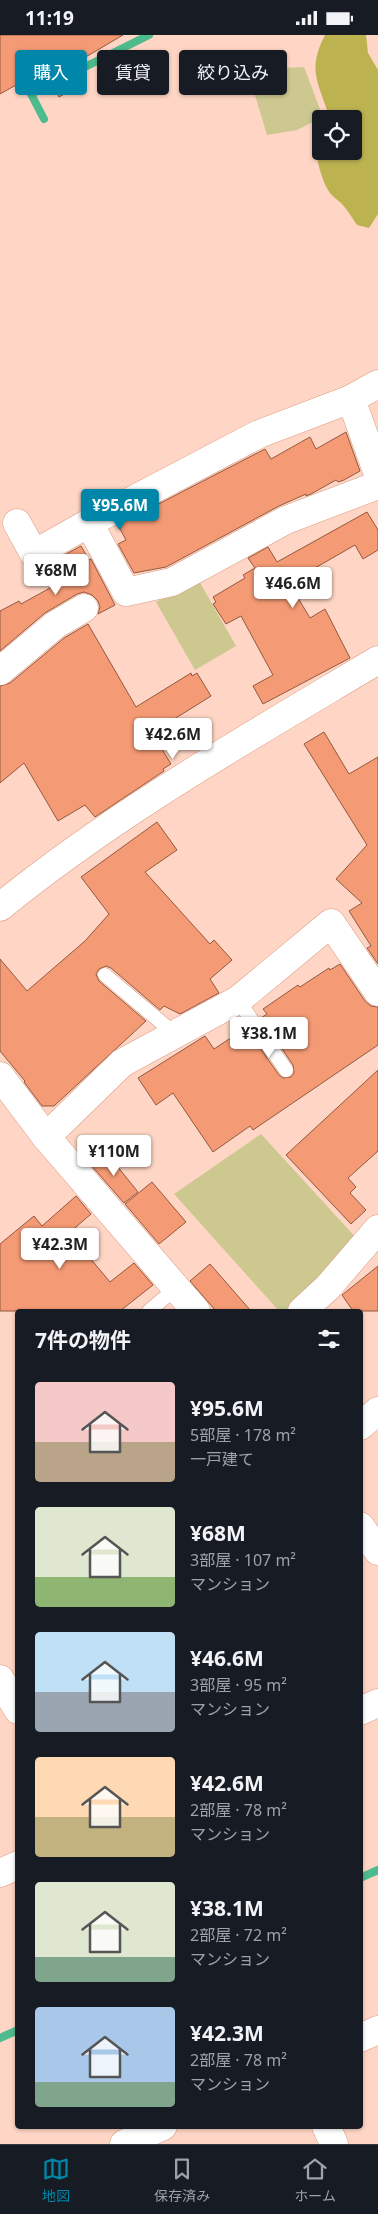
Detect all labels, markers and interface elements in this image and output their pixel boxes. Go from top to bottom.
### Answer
text: 11:19 [25,5,74,31]
chip: 購入 [15,50,87,95]
chip: 賃貸 [97,50,169,95]
chip: 絞り込み [179,50,287,95]
map controls [312,110,362,160]
button: locate [312,110,362,160]
pin: ¥95.6M [79,489,161,531]
text: ¥95.6M [92,494,148,516]
pin: ¥68M [26,553,86,596]
text: ¥68M [35,559,77,581]
pin: ¥46.6M [252,567,334,609]
text: ¥46.6M [265,572,321,594]
pin: ¥42.6M [132,717,214,760]
text: ¥42.6M [145,723,201,745]
pin: ¥38.1M [228,1017,310,1059]
text: ¥38.1M [241,1022,297,1044]
pin: ¥110M [79,1135,149,1177]
text: ¥110M [88,1140,140,1162]
pin: ¥42.3M [19,1227,101,1270]
text: ¥42.3M [32,1233,88,1255]
icon: filters [315,1325,343,1353]
text: 7件の物件 [35,1326,131,1354]
text: ¥95.6M [190,1394,264,1422]
icon: home [75,1402,135,1462]
text: 5部屋 · 178 m² [190,1424,296,1446]
text: 一戸建て [190,1448,254,1470]
text: ¥68M [190,1519,246,1547]
icon: home [75,1527,135,1587]
text: 3部屋 · 107 m² [190,1549,296,1571]
text: マンション [190,1573,270,1595]
text: ¥46.6M [190,1644,264,1672]
icon: home [75,1652,135,1712]
text: 3部屋 · 95 m² [190,1674,287,1696]
text: マンション [190,1698,270,1720]
text: ¥42.6M [190,1769,264,1797]
icon: home [75,1777,135,1837]
text: 2部屋 · 78 m² [190,1799,287,1821]
text: マンション [190,1823,270,1845]
text: ¥38.1M [190,1894,264,1922]
icon: home [75,1902,135,1962]
text: 2部屋 · 72 m² [190,1924,287,1946]
text: マンション [190,1948,270,1970]
text: ¥42.3M [190,2019,264,2047]
icon: home [75,2027,135,2087]
text: 2部屋 · 78 m² [190,2049,287,2071]
text: マンション [190,2073,270,2095]
tab: 地図 [42,2155,70,2205]
tab: 保存済み [154,2155,210,2205]
tab: ホーム [294,2155,336,2205]

